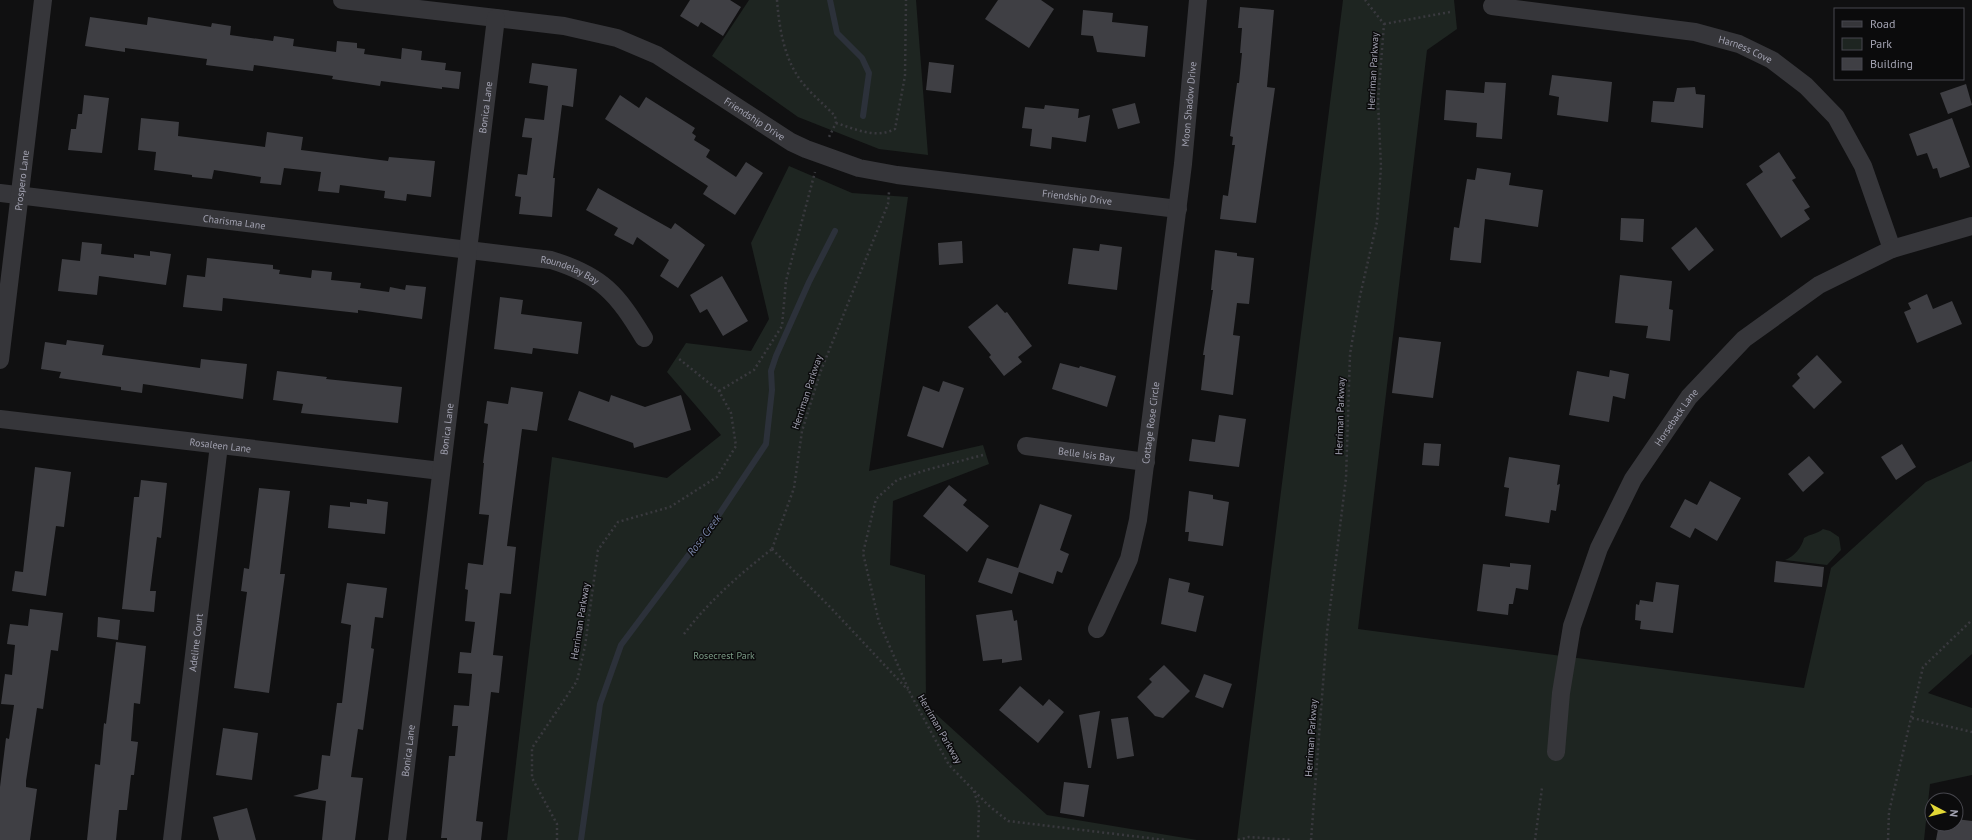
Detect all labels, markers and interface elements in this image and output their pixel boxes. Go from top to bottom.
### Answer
legend [1834,8,1964,80]
text: Road [1870,16,1895,31]
street label: Herriman Parkway [1364,31,1382,110]
street label: Harness Cove [1717,32,1775,66]
text: Park [1870,36,1892,51]
text: Building [1870,56,1913,71]
street label: Moon Shadow Drive [1178,61,1199,147]
street label: Bonica Lane [476,81,495,134]
street label: Friendship Drive [722,94,788,143]
street label: Prospero Lane [11,149,32,211]
street label: Friendship Drive [1041,186,1113,207]
street label: Charisma Lane [202,211,266,232]
street label: Roundelay Bay [540,252,602,287]
street label: Herriman Parkway [789,353,825,431]
street label: Herriman Parkway [1332,377,1348,455]
street label: Cottage Rose Circle [1139,381,1162,465]
street label: Horseback Lane [1651,385,1700,448]
street label: Bonica Lane [437,402,456,456]
street label: Rosaleen Lane [189,435,252,455]
street label: Belle Isis Bay [1057,444,1116,464]
water label: Rose Creek [684,511,725,558]
street label: Herriman Parkway [567,581,593,660]
street label: Adeline Court [186,612,205,672]
park label: Rosecrest Park [693,649,755,662]
street label: Herriman Parkway [915,692,965,766]
street label: Herriman Parkway [1302,698,1320,777]
street label: Bonica Lane [398,724,417,777]
north arrow [1924,792,1964,832]
text: N [1947,809,1961,818]

